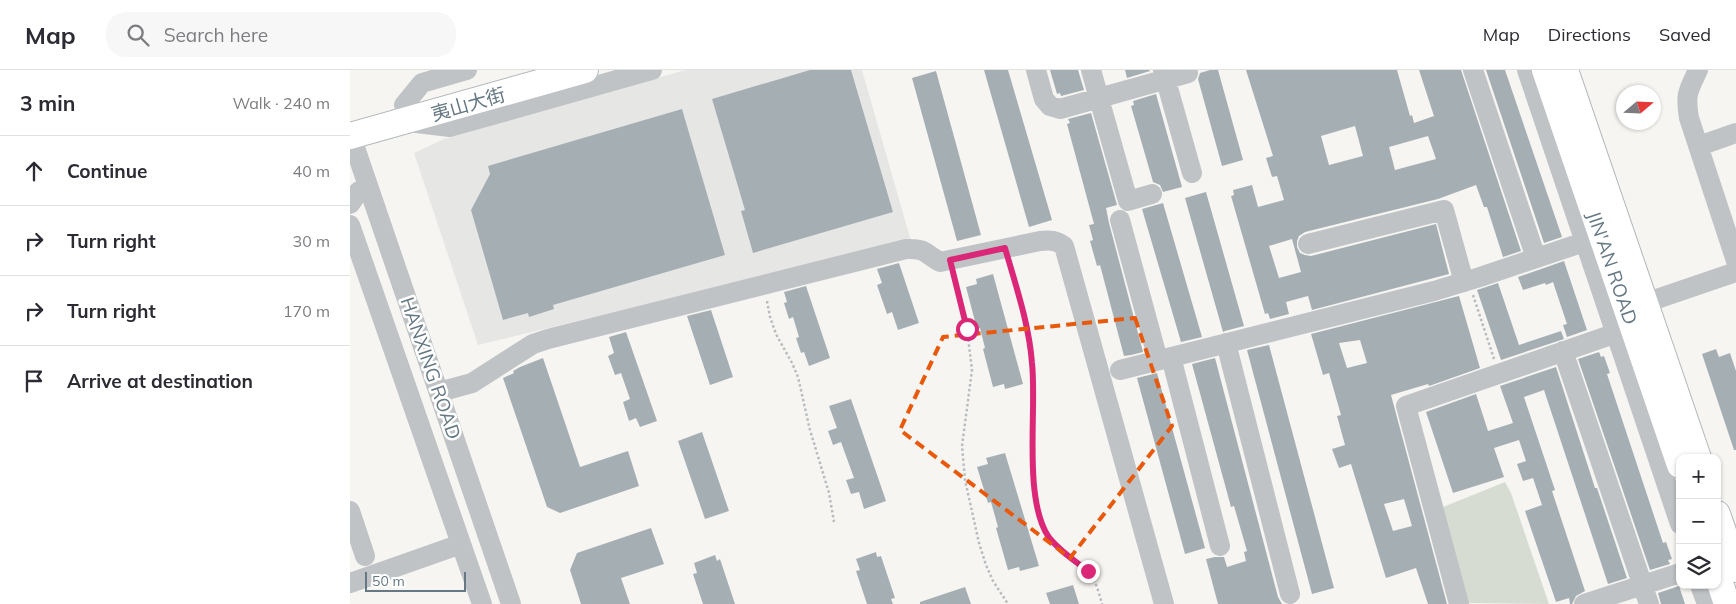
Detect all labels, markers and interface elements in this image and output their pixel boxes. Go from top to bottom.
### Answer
search box [106,12,456,57]
text: Map [25,20,76,50]
icon: search [124,21,152,49]
text: Search here [164,23,268,47]
text: Map [1483,23,1520,46]
text: Directions [1548,23,1631,46]
text: Saved [1659,23,1711,46]
street label: 夷山大街 [428,82,508,126]
north arrow [1616,85,1661,130]
text: 3 min [20,90,75,116]
text: Walk · 240 m [232,93,330,113]
icon: ahead [20,157,48,185]
text: Continue [67,159,147,183]
text: 40 m [293,161,330,181]
street label: JIN'AN ROAD [1582,208,1643,328]
icon: right [20,227,48,255]
text: Turn right [67,229,156,253]
text: 30 m [293,231,330,251]
street label: HANXING ROAD [395,294,467,442]
icon: right [20,297,48,325]
text: Turn right [67,299,156,323]
text: 170 m [283,301,330,321]
route start [956,318,979,341]
icon: arrive [20,367,48,395]
text: Arrive at destination [67,369,253,393]
map controls [1676,454,1721,589]
button: + [1676,454,1721,499]
button: − [1676,499,1721,544]
button: layers [1676,544,1721,589]
route end [1077,560,1100,583]
scale bar [365,569,466,592]
text: 50 m [372,572,405,590]

